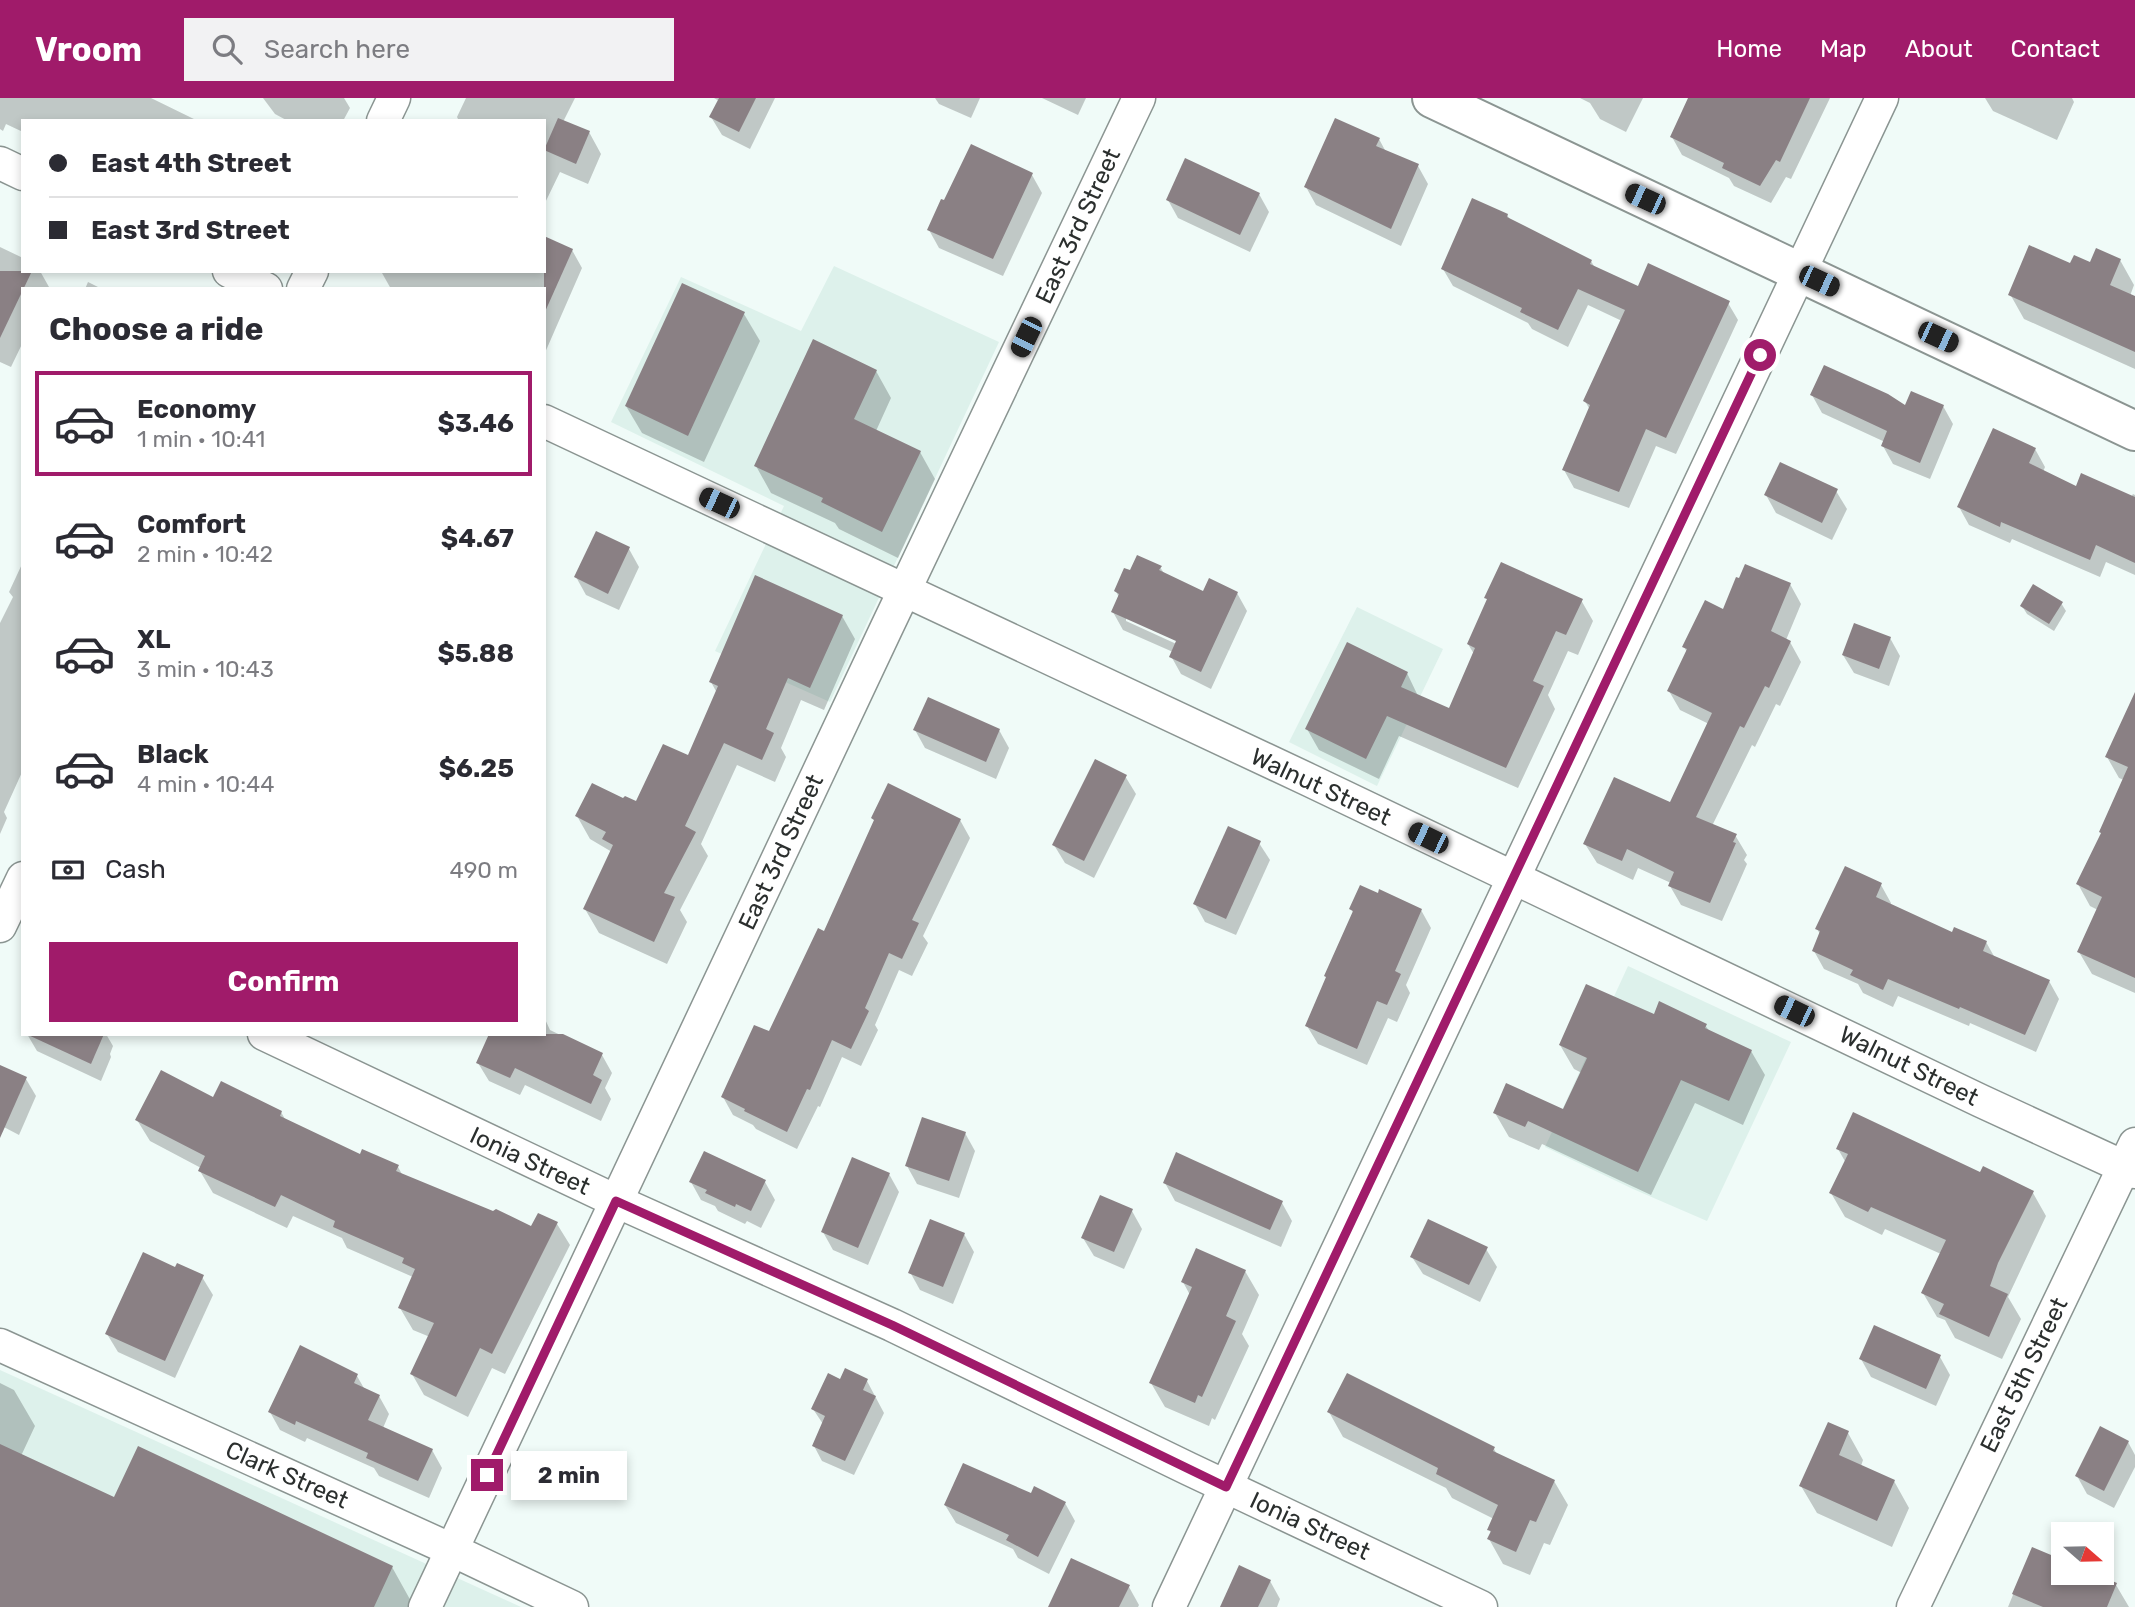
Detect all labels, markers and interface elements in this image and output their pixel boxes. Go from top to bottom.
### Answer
search box [184,18,674,81]
text: Vroom [35,30,142,69]
icon: search [208,30,246,68]
text: Search here [264,34,410,65]
text: Home [1716,35,1782,63]
text: Map [1820,35,1867,63]
text: About [1905,35,1973,63]
text: Contact [2011,35,2100,63]
street label: East 3rd Street [1030,144,1126,308]
text: East 4th Street [91,148,291,179]
car [1622,181,1669,217]
text: East 3rd Street [91,215,290,246]
car [1796,263,1843,299]
text: Choose a ride [49,310,263,348]
car [1008,314,1045,360]
car [1915,319,1962,355]
route start [1744,339,1776,371]
icon: car [53,392,116,455]
text: Economy [137,394,256,425]
text: $3.46 [438,408,514,439]
text: 1 min · 10:41 [137,425,265,453]
car [696,485,743,521]
icon: car [53,507,116,570]
text: Comfort [137,509,246,540]
text: $4.67 [441,523,514,554]
text: 2 min · 10:42 [137,540,273,568]
icon: car [53,622,116,685]
text: XL [137,624,170,655]
text: $5.88 [437,638,514,669]
text: 3 min · 10:43 [137,655,274,683]
icon: car [53,737,116,800]
text: Black [137,739,209,770]
street label: Walnut Street [1246,742,1396,832]
text: $6.25 [439,753,514,784]
text: 4 min · 10:44 [137,770,275,798]
street label: East 3rd Street [733,770,829,934]
car [1405,819,1452,857]
icon: cash [49,851,87,889]
text: Cash [105,854,166,885]
text: 490 m [450,856,518,884]
button: Confirm [49,942,518,1022]
car [1771,992,1818,1030]
street label: Walnut Street [1835,1020,1983,1112]
street label: Ionia Street [466,1121,594,1201]
street label: East 5th Street [1974,1293,2074,1457]
street label: Clark Street [221,1435,353,1515]
callout: 2 min [512,1450,627,1500]
route end [471,1459,503,1491]
text: 2 min [538,1461,600,1489]
street label: Ionia Street [1246,1486,1374,1566]
north arrow [2051,1522,2114,1586]
map controls [2051,1522,2114,1585]

